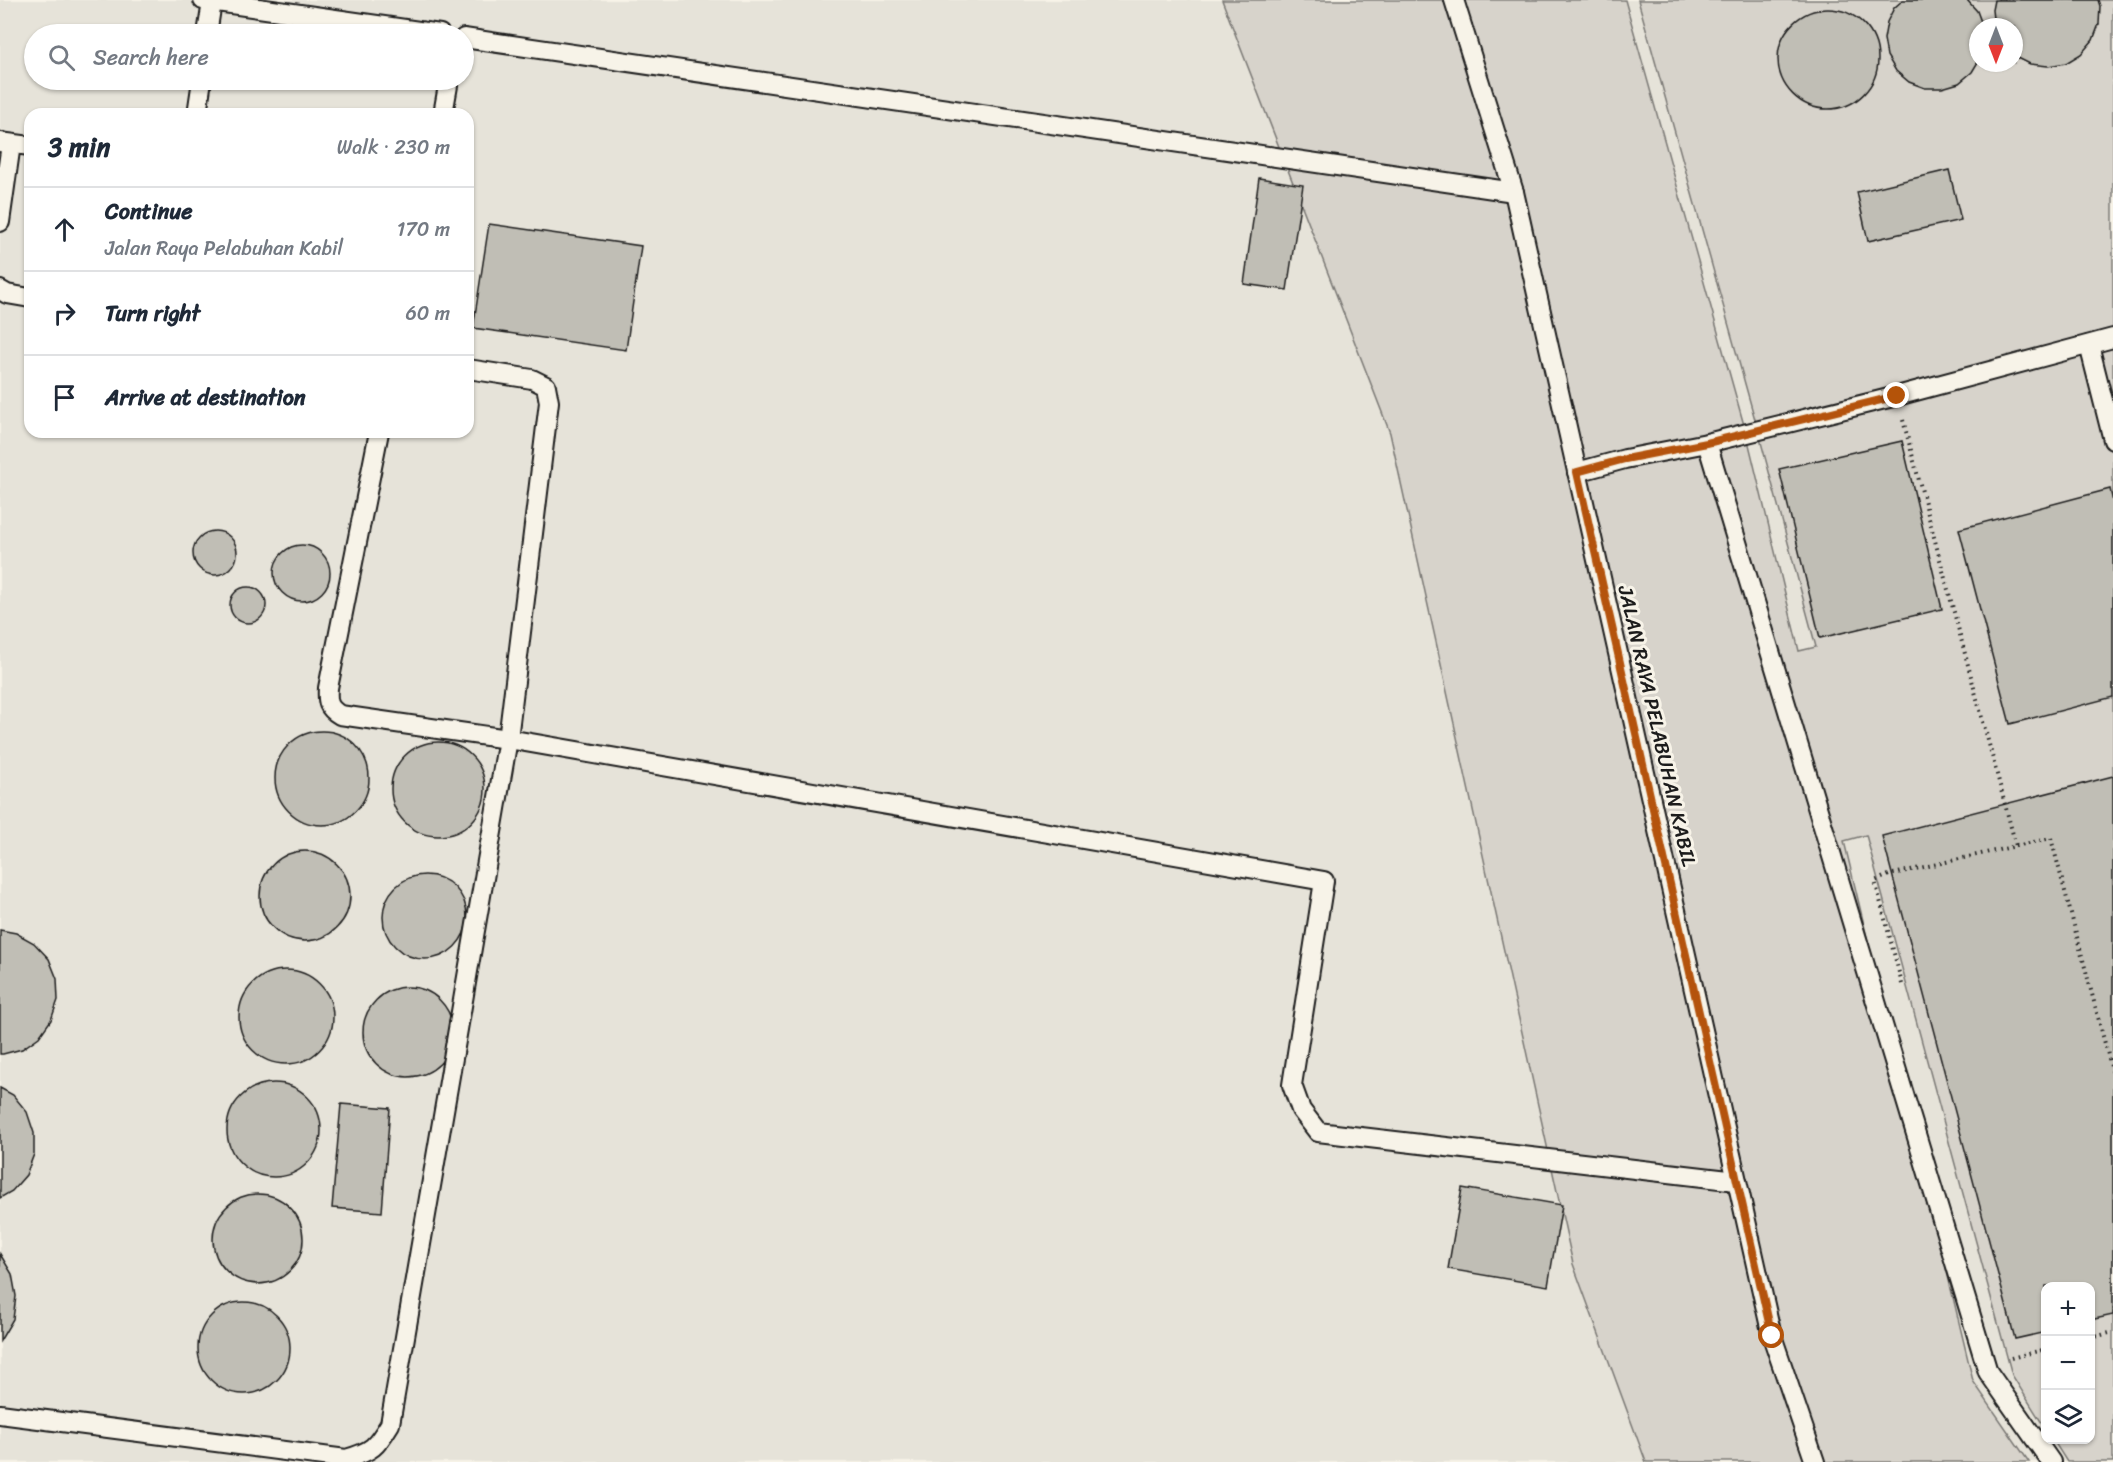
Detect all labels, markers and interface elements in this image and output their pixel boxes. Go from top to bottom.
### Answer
north arrow [1969,18,2023,72]
search box [24,24,474,90]
text: Search here [93,38,209,77]
icon: search [45,41,78,74]
text: 3 min [48,124,110,170]
text: Walk · 230 m [337,130,450,165]
text: Continue [105,192,193,231]
text: 170 m [397,212,450,247]
icon: ahead [48,213,81,246]
text: Jalan Raya Pelabuhan Kabil [105,231,343,266]
text: Turn right [105,294,200,333]
text: 60 m [405,296,450,331]
icon: right [48,297,81,330]
text: Arrive at destination [105,378,306,417]
icon: arrive [48,381,81,414]
route end [1883,382,1909,408]
street label: JALAN RAYA PELABUHAN KABIL [1607,581,1707,871]
map controls [2041,1282,2095,1444]
button: + [2041,1282,2095,1336]
route start [1758,1322,1784,1348]
button: − [2041,1336,2095,1390]
button: layers [2041,1390,2095,1444]

